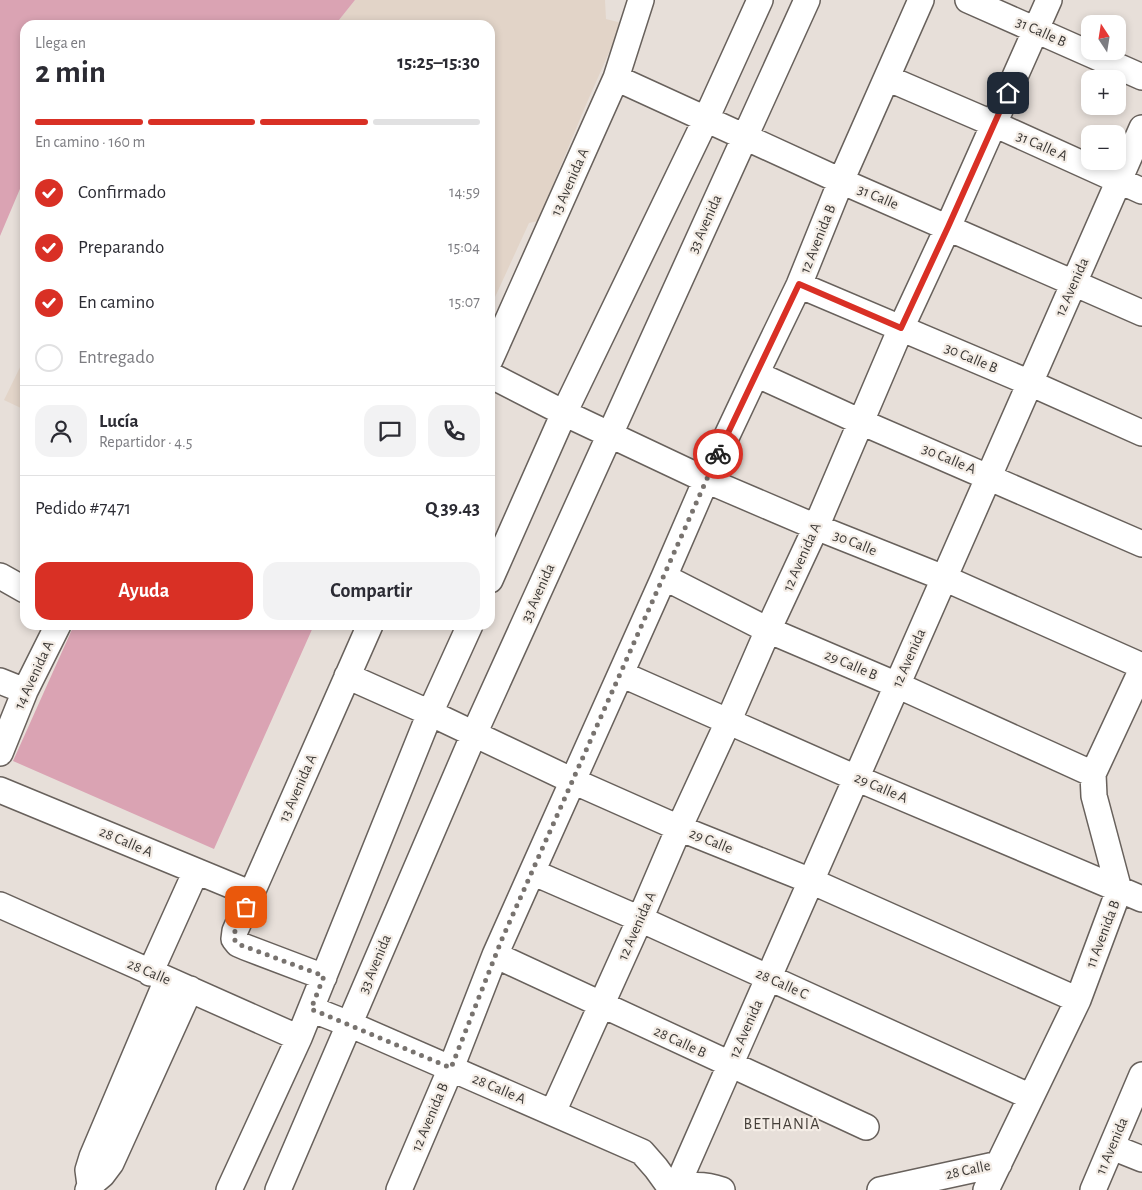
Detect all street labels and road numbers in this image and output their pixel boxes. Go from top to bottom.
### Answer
street label: 31 Calle B [1014,14,1068,50]
street label: 31 Calle A [1014,128,1070,164]
street label: 13 Avenida A [548,146,592,218]
street label: 31 Calle [855,182,901,212]
street label: 33 Avenida [685,192,725,256]
street label: 12 Avenida B [797,203,839,275]
street label: 12 Avenida [1053,256,1091,318]
street label: 30 Calle B [942,340,1000,376]
street label: 30 Calle A [920,441,978,477]
street label: 12 Avenida A [780,520,824,593]
street label: 30 Calle [831,527,879,559]
street label: 33 Avenida [518,561,558,625]
street label: 12 Avenida [890,627,928,689]
street label: 14 Avenida A [12,638,56,711]
street label: 29 Calle B [822,647,880,683]
street label: 13 Avenida A [276,752,320,824]
street label: 29 Calle A [852,770,910,806]
street label: 28 Calle A [97,824,155,860]
street label: 29 Calle [687,826,735,856]
street label: 12 Avenida A [615,889,659,962]
street label: 11 Avenida B [1083,898,1123,970]
street label: 33 Avenida [356,932,394,996]
street label: 28 Calle [125,956,173,988]
street label: 28 Calle C [753,966,811,1002]
street label: 12 Avenida [727,998,765,1060]
street label: 28 Calle B [651,1023,709,1061]
street label: 28 Calle A [470,1071,528,1107]
street label: 12 Avenida B [409,1081,451,1153]
street label: 11 Avenida [1093,1115,1131,1177]
street label: 28 Calle [944,1158,992,1182]

